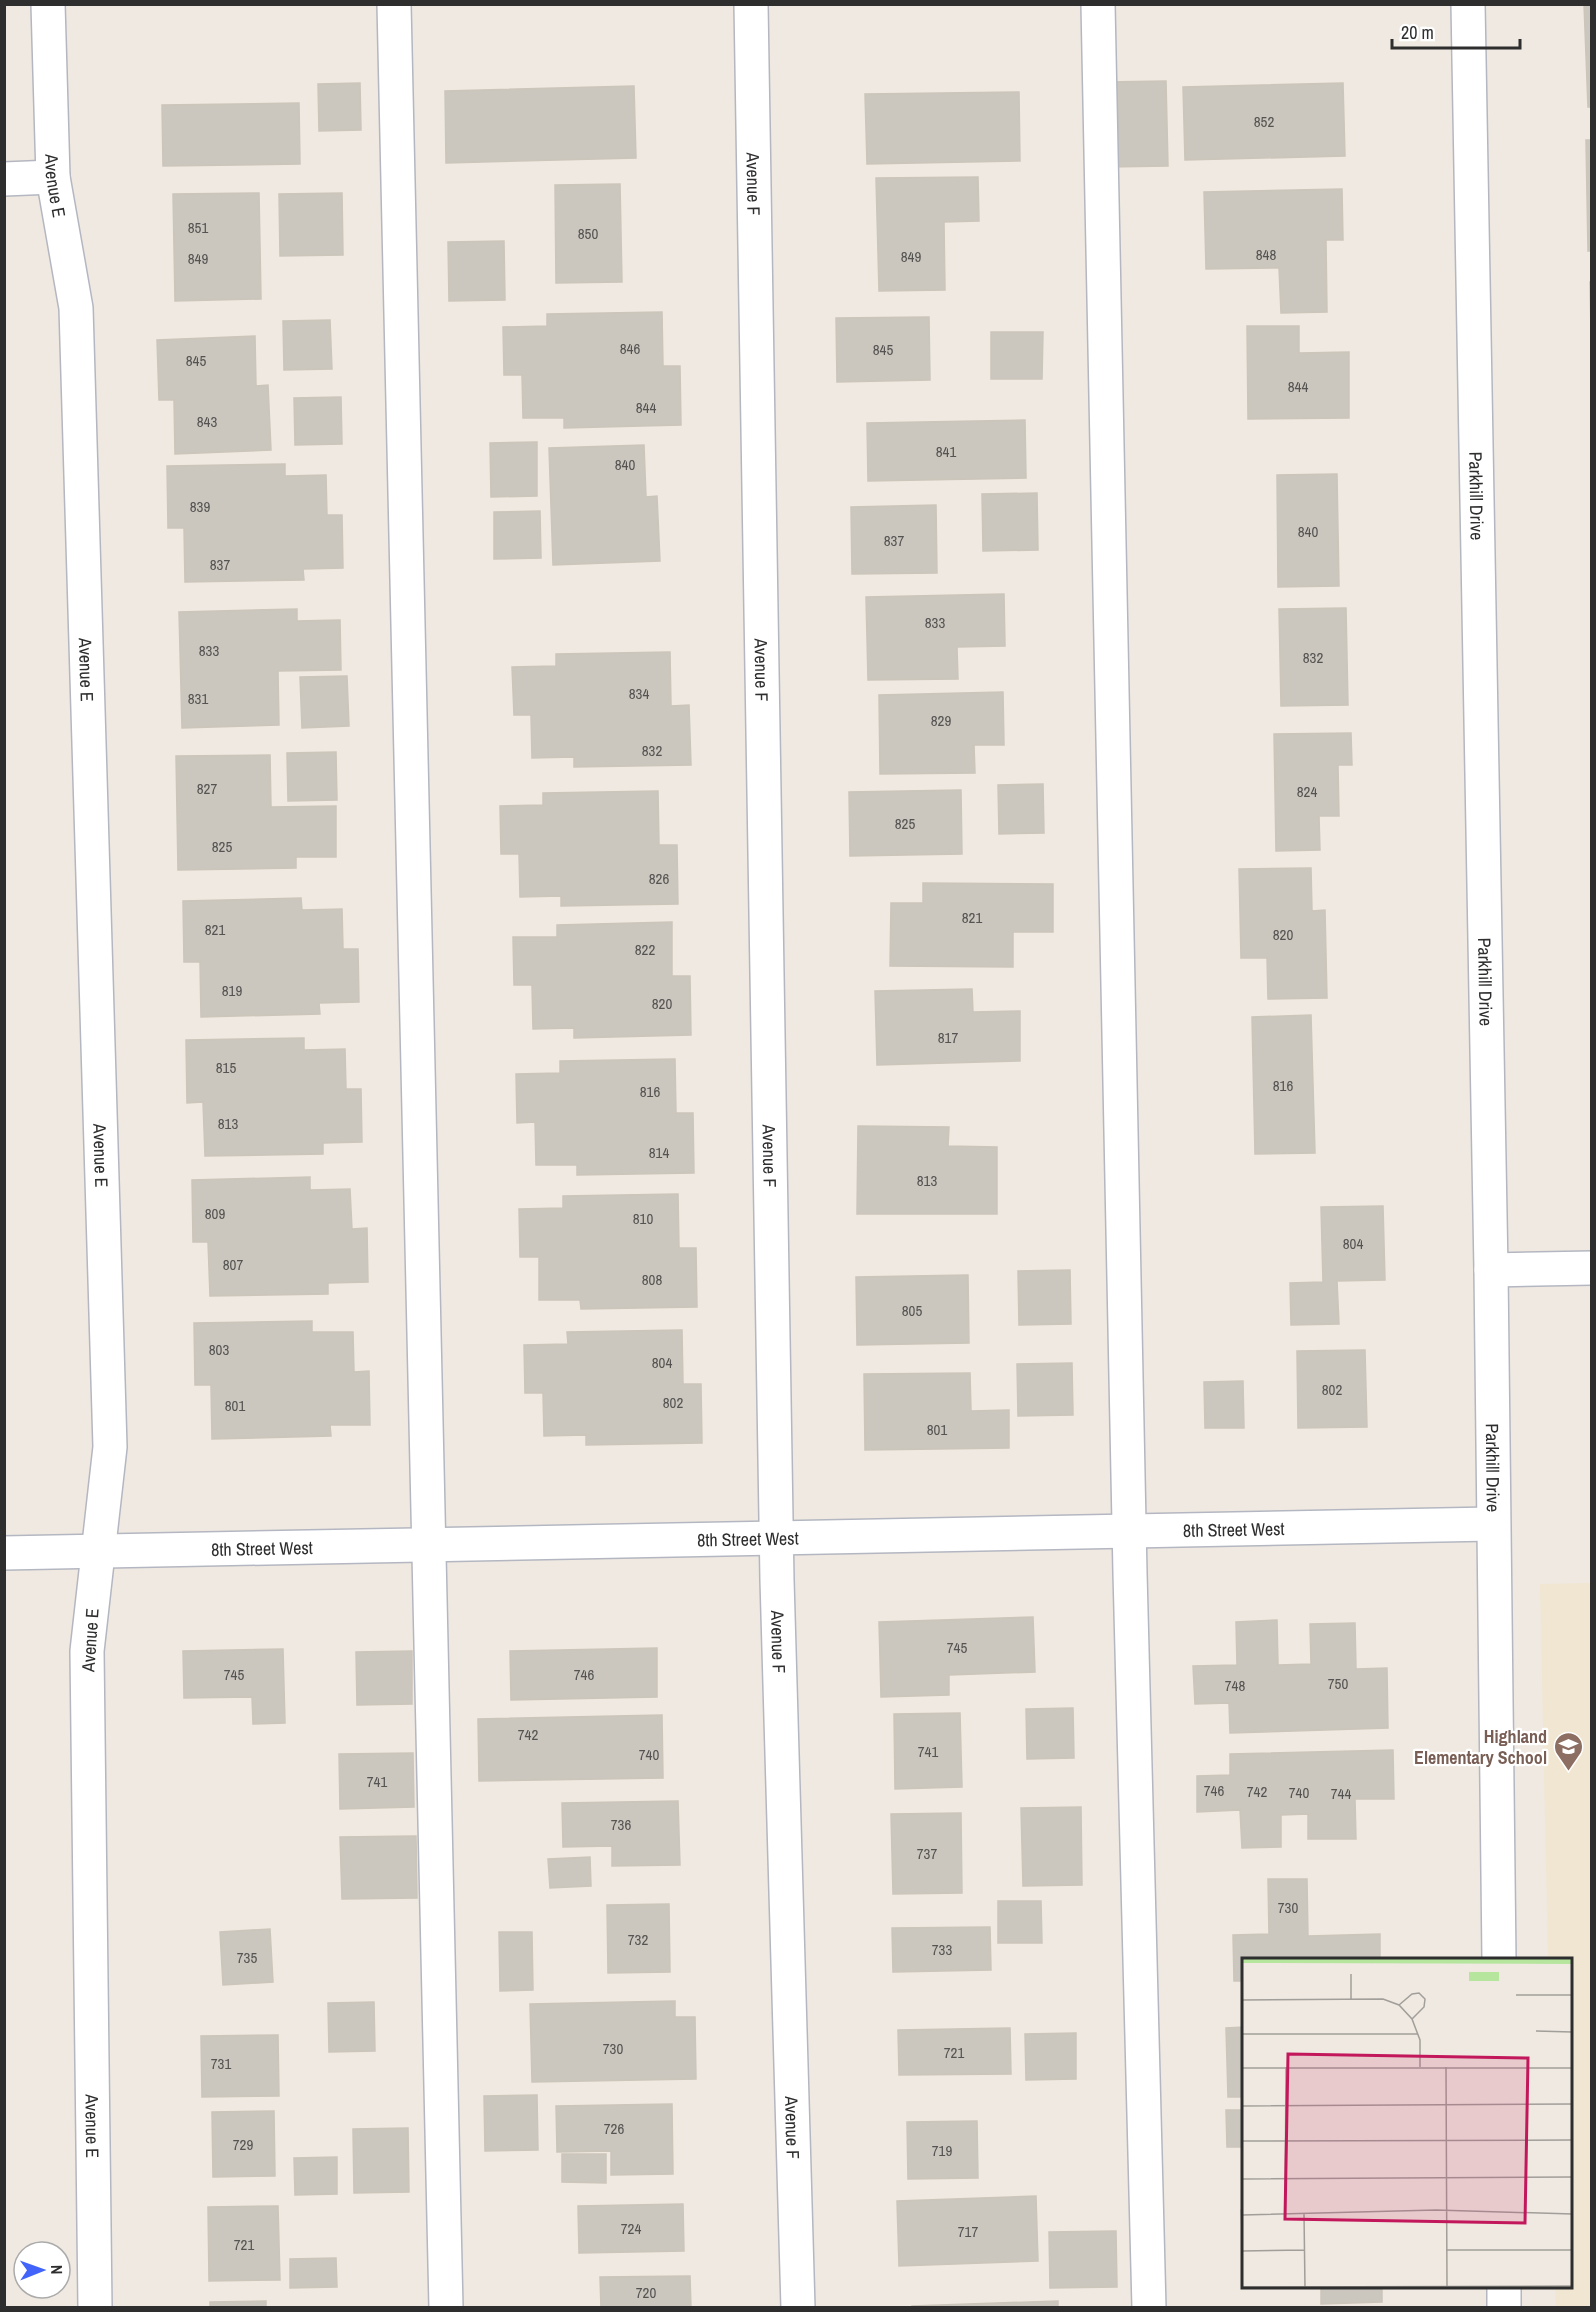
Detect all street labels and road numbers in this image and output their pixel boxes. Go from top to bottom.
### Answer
street label: Avenue F [741,151,767,216]
street label: Avenue E [40,153,72,219]
street label: Parkhill Drive [1464,451,1490,540]
street label: Avenue E [73,636,100,702]
street label: Avenue F [749,637,775,702]
street label: Parkhill Drive [1472,937,1499,1026]
street label: Avenue E [88,1122,115,1188]
street label: Avenue F [757,1123,783,1188]
street label: Parkhill Drive [1480,1423,1506,1512]
street label: 8th Street West [1183,1516,1285,1543]
street label: 8th Street West [697,1525,799,1552]
street label: 8th Street West [211,1534,313,1561]
street label: Avenue E [75,1607,105,1674]
street label: Avenue F [765,1609,792,1674]
street label: Avenue E [80,2093,106,2158]
street label: Avenue F [779,2095,806,2159]

